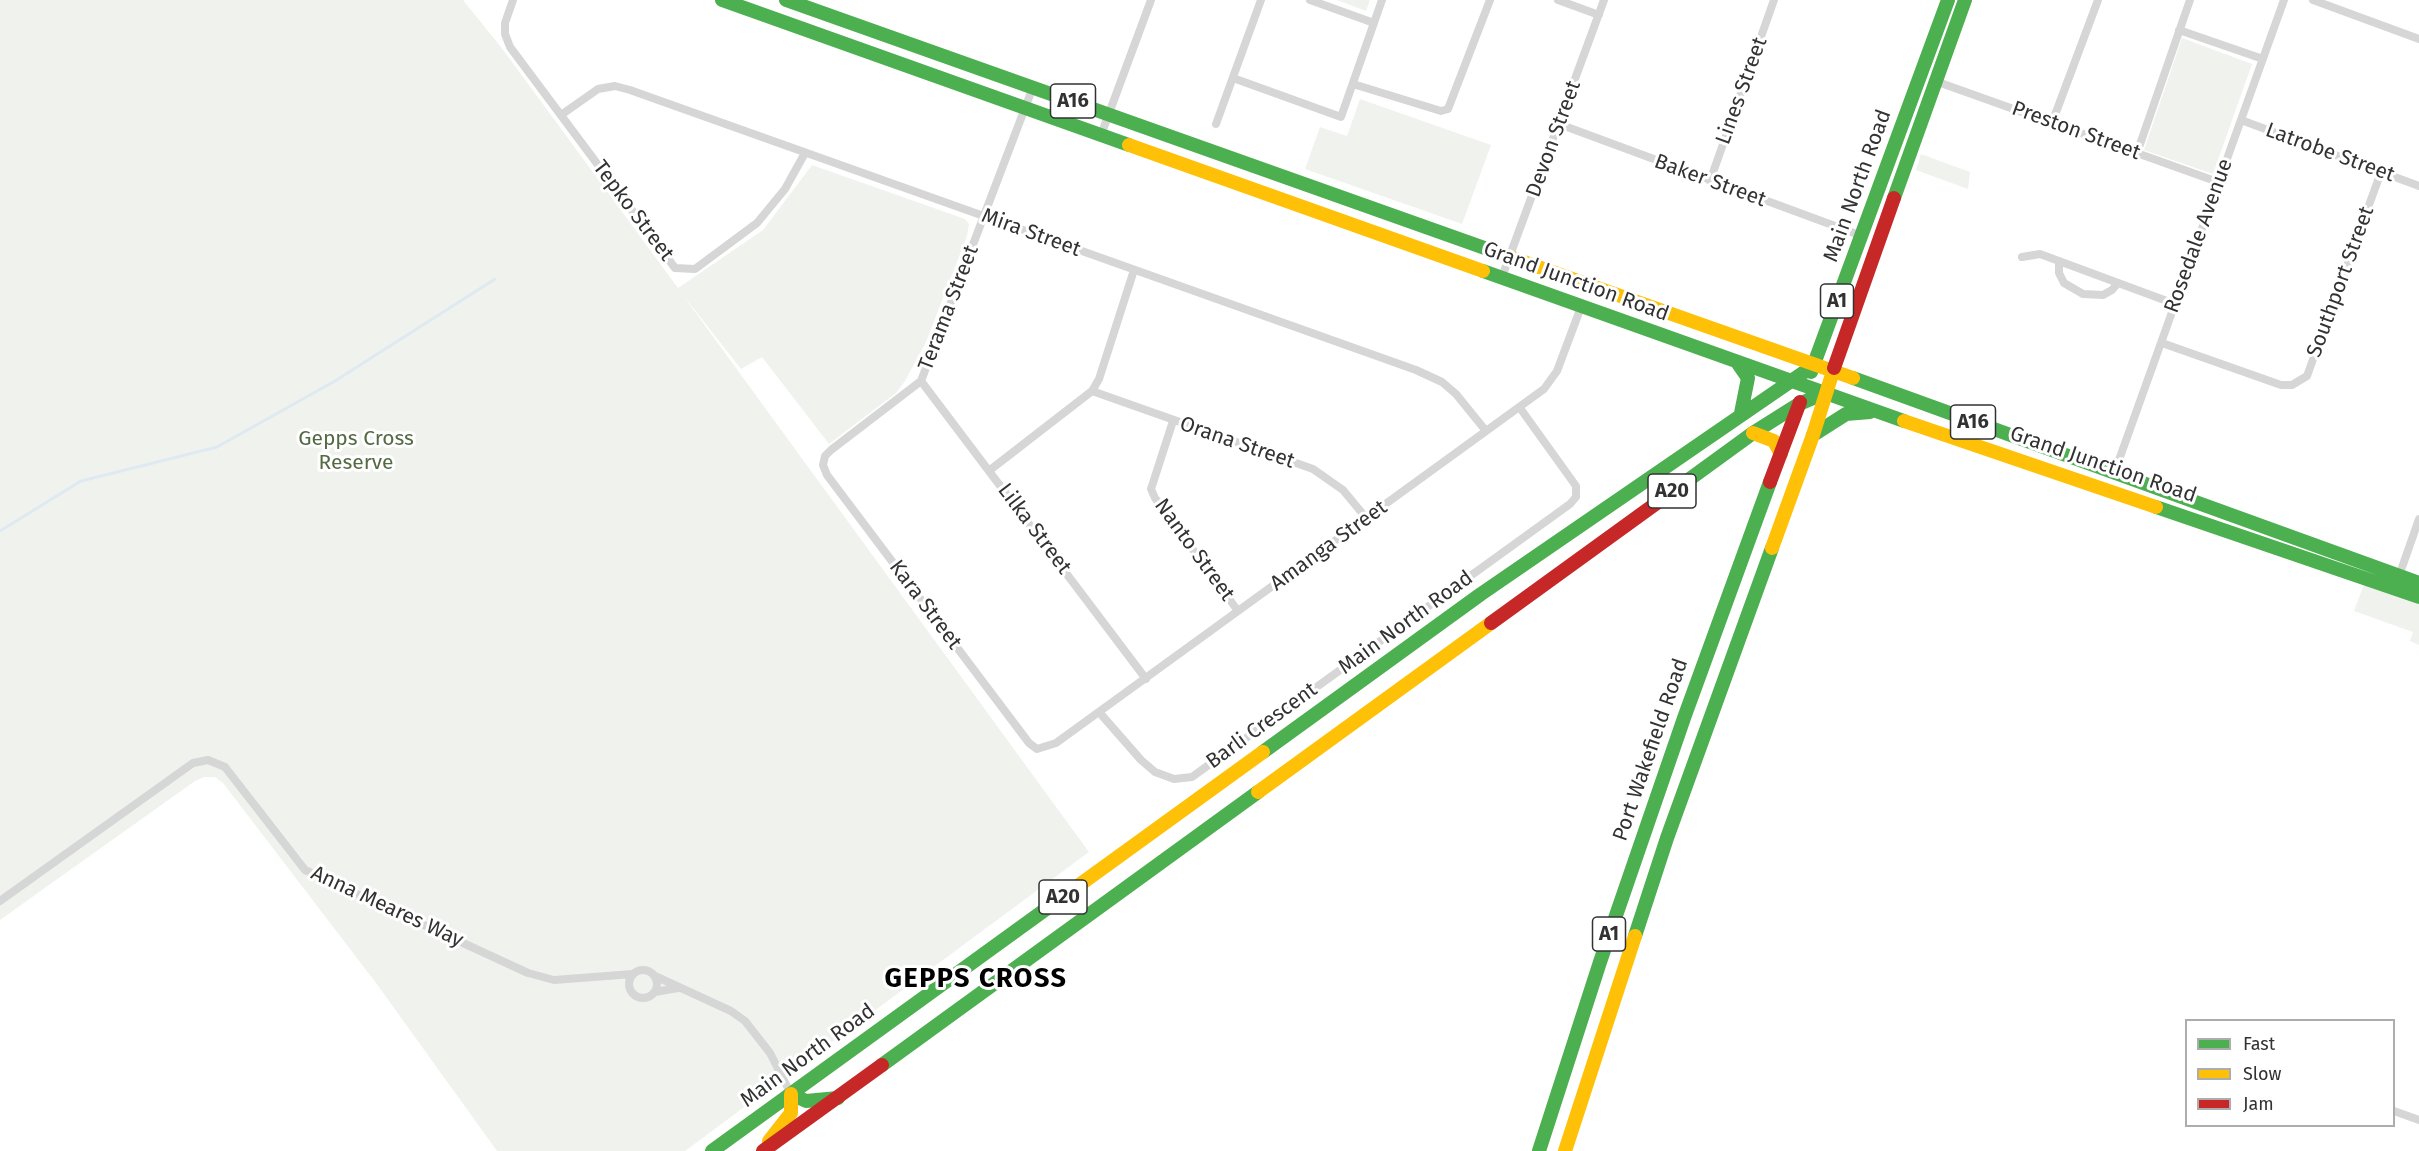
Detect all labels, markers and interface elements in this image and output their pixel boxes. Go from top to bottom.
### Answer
street label: Lines Street [1711,34,1773,148]
street label: Devon Street [1521,77,1587,201]
road number: A16 [1050,84,1096,118]
street label: Preston Street [2008,96,2144,166]
street label: Main North Road [1819,106,1897,266]
street label: Latrobe Street [2262,118,2398,188]
street label: Baker Street [1651,149,1769,213]
street label: Rosedale Avenue [2159,155,2239,317]
street label: Tepko Street [587,156,679,266]
street label: Mira Street [978,203,1084,263]
street label: Southport Street [2302,203,2380,361]
street label: Grand Junction Road [1480,237,1672,327]
street label: Terama Street [914,242,984,374]
road number: A1 [1820,284,1854,318]
road number: A16 [1950,405,1996,439]
street label: Orana Street [1176,412,1298,474]
street label: Grand Junction Road [2006,421,2200,509]
park label: Gepps Cross Reserve [298,426,414,476]
road number: A20 [1648,474,1696,508]
street label: Lilka Street [992,479,1076,579]
street label: Nanto Street [1148,494,1240,606]
street label: Amanga Street [1266,495,1392,597]
street label: Kara Street [883,555,967,655]
street label: Main North Road [1334,566,1478,680]
street label: Port Wakefield Road [1608,655,1694,845]
street label: Barli Crescent [1202,677,1322,775]
street label: Anna Meares Way [307,861,467,953]
road number: A20 [1039,880,1087,914]
road number: A1 [1592,917,1626,951]
district label: GEPPS CROSS [885,963,1067,995]
street label: Main North Road [736,999,880,1113]
legend [2185,1019,2395,1127]
text: Fast [2243,1033,2275,1055]
text: Slow [2243,1063,2281,1085]
text: Jam [2243,1093,2274,1115]

